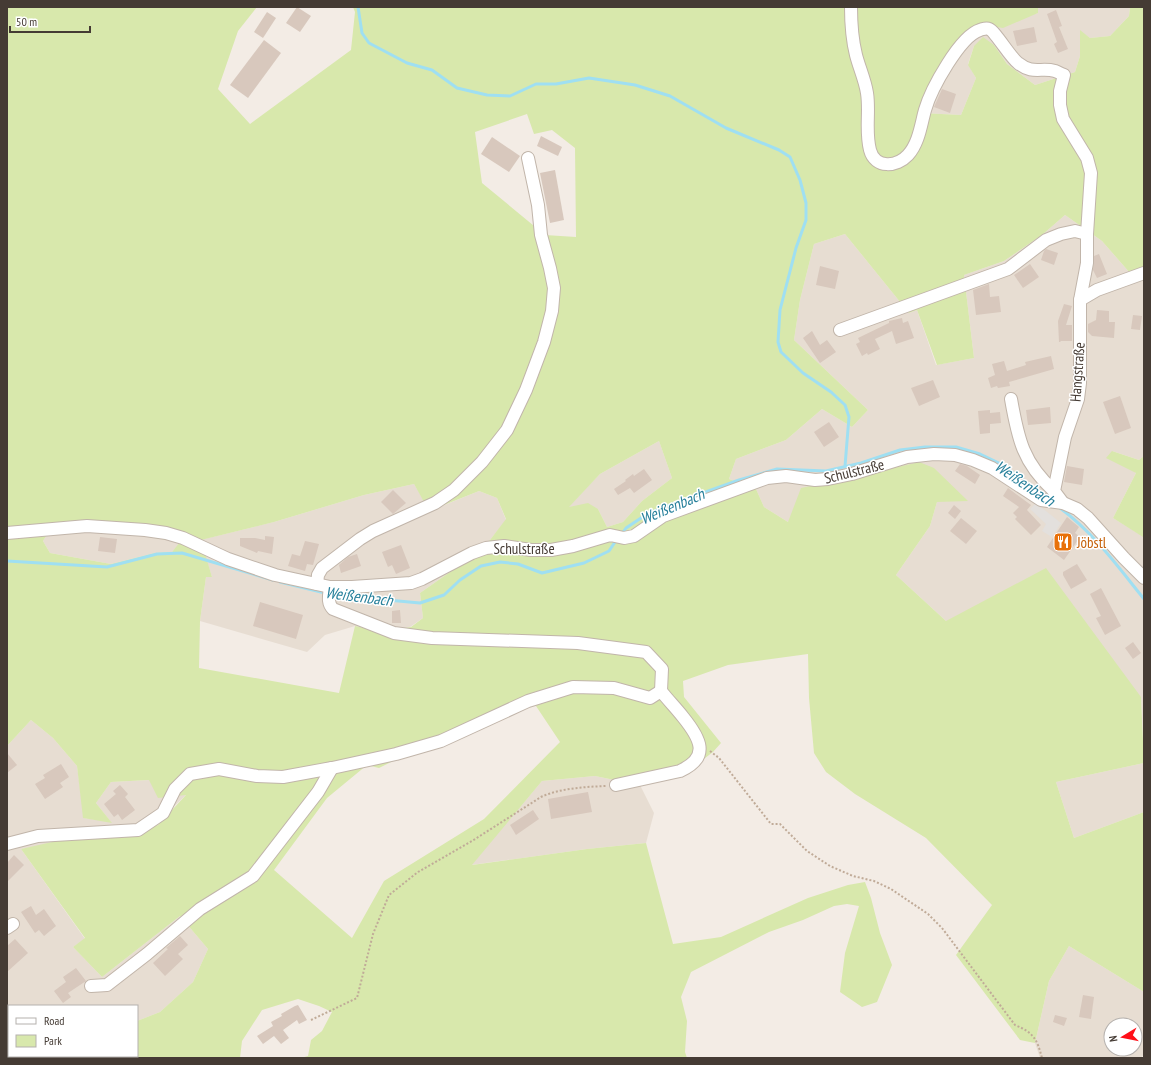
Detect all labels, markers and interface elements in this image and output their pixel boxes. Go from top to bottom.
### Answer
scale bar [10,8,90,34]
text: 50 m [16,14,37,29]
street label: Hangstraße [1065,341,1089,403]
street label: Schulstraße [822,454,886,488]
water label: Weißenbach [991,456,1059,511]
water label: Weißenbach [637,483,708,528]
restaurant icon: Jöbstl [1052,531,1074,553]
place label: Jöbstl [1076,533,1107,552]
street label: Schulstraße [493,539,555,558]
water label: Weißenbach [324,582,395,610]
legend [8,1005,138,1057]
text: Road [44,1013,64,1028]
north arrow [1103,1017,1143,1057]
text: Park [44,1033,62,1048]
text: N [1106,1035,1121,1043]

